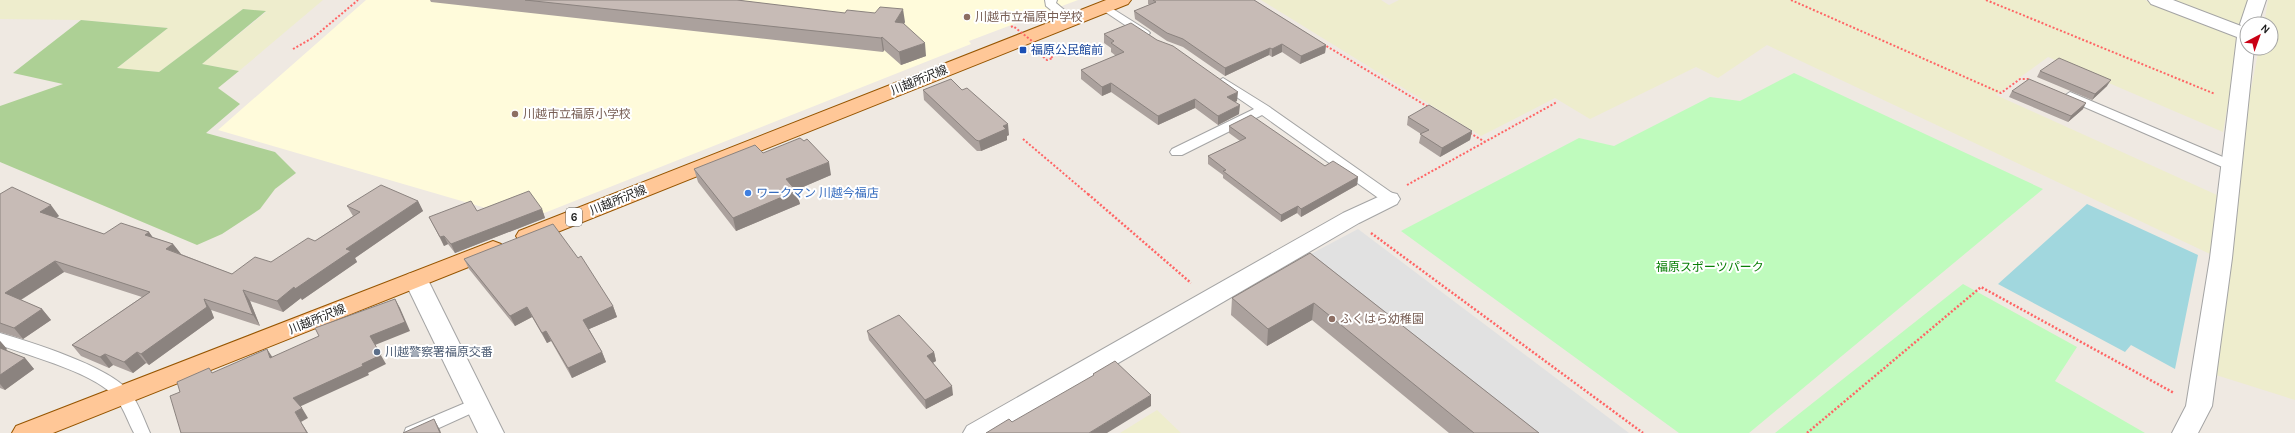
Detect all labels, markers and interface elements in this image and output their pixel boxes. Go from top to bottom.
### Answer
place label: 川越市立福原中学校 [975,10,1083,24]
marker: 川越市立福原中学校 [962,12,972,22]
north arrow [2239,16,2279,56]
text: N [2258,21,2272,36]
place label: 福原公民館前 [1031,43,1103,57]
marker: 福原公民館前 [1018,45,1028,55]
street label: 川越所沢線 [889,62,949,98]
place label: 川越市立福原小学校 [523,107,631,121]
marker: 川越市立福原小学校 [510,109,520,119]
street label: 川越所沢線 [588,182,648,218]
place label: ワークマン 川越今福店 [756,186,879,200]
marker: ワークマン 川越今福店 [743,188,753,198]
road number: 6 [566,208,582,226]
park label: 福原スポーツパーク [1656,260,1764,274]
street label: 川越所沢線 [287,301,347,337]
place label: ふくはら幼稚園 [1340,312,1424,326]
marker: ふくはら幼稚園 [1327,314,1337,324]
place label: 川越警察署福原交番 [385,345,493,359]
marker: 川越警察署福原交番 [372,347,382,357]

